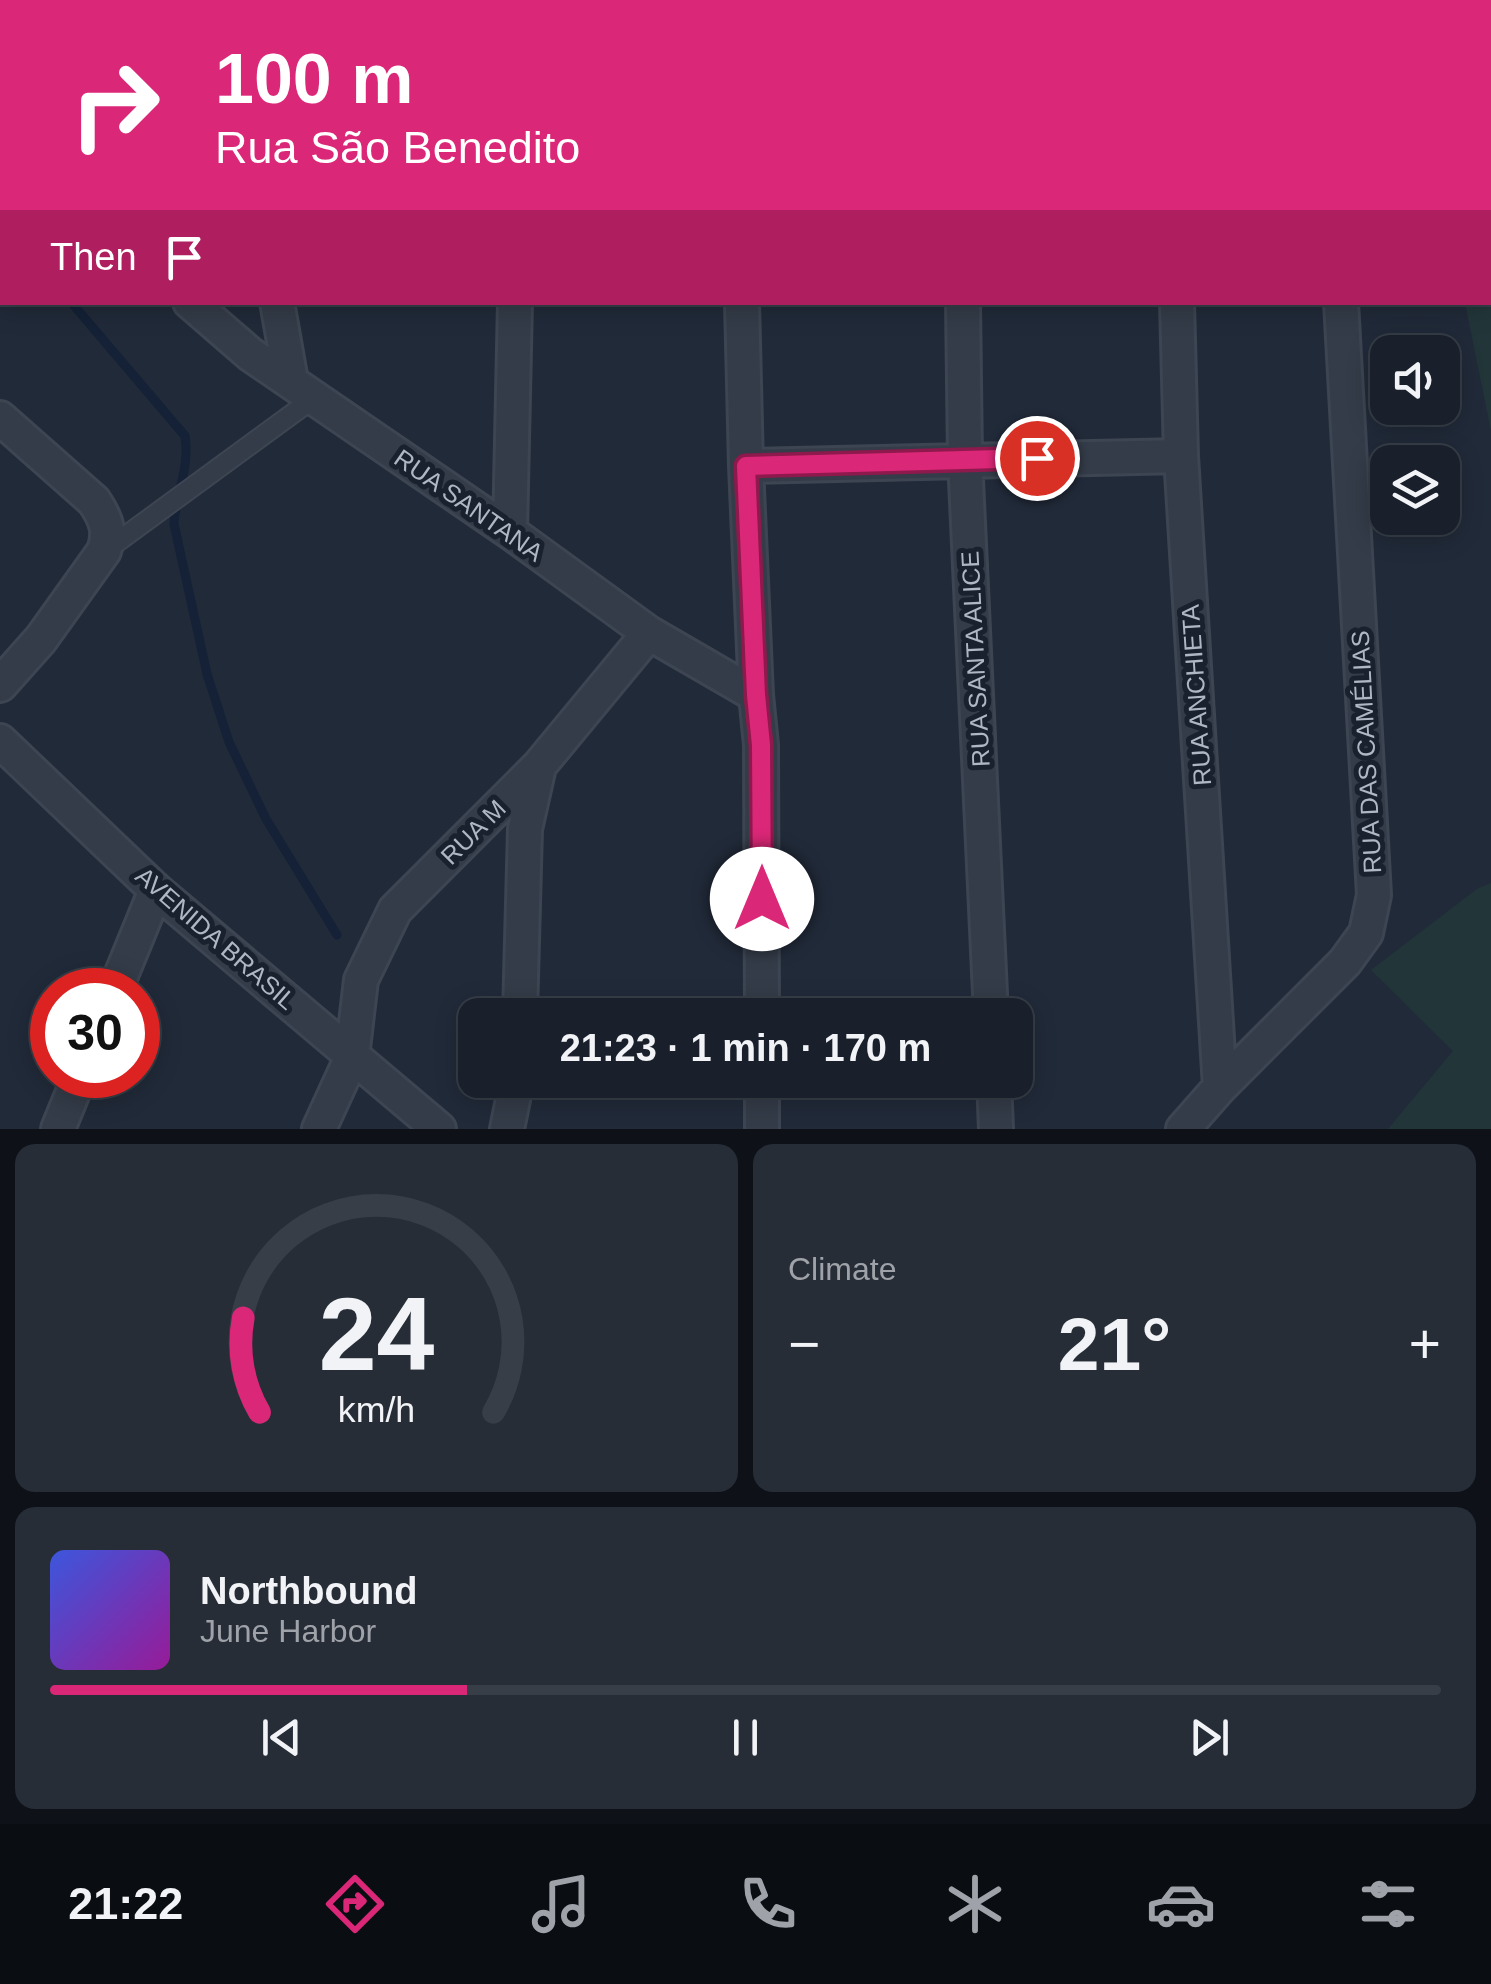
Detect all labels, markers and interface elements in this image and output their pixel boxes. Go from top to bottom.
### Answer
icon: right [50,40,180,170]
text: 100 m [215,40,413,118]
text: Rua São Benedito [215,122,580,173]
icon: arrive [157,230,212,285]
text: Then [50,236,137,278]
map controls [1370,335,1460,535]
button: sound [1370,335,1460,425]
pin [995,416,1080,501]
icon: arrive [1010,431,1065,486]
street label: RUA SANTANA [389,443,549,567]
button: layers [1370,445,1460,535]
street label: RUA SANTA ALICE [955,550,995,768]
street label: RUA ANCHIETA [1176,603,1216,787]
street label: RUA DAS CAMÉLIAS [1346,630,1386,874]
street label: RUA M [435,794,511,870]
position arrow [710,847,814,951]
street label: AVENIDA BRASIL [130,861,302,1015]
speed limit sign: 30 [30,968,160,1098]
text: 21:23 · 1 min · 170 m [560,1027,931,1069]
text: Climate [788,1251,896,1287]
text: 24 [319,1276,434,1392]
text: 21° [1058,1302,1171,1386]
text: − [788,1313,820,1375]
text: + [1409,1313,1441,1375]
text: km/h [338,1390,415,1430]
text: Northbound [200,1570,417,1612]
text: June Harbor [200,1613,376,1649]
icon: previous [254,1710,309,1765]
icon: pause [718,1710,773,1765]
icon: next [1182,1710,1237,1765]
icon: directions [320,1869,390,1939]
icon: music [526,1869,596,1939]
icon: phone [733,1869,803,1939]
icon: climate [940,1869,1010,1939]
icon: car [1146,1869,1216,1939]
icon: filters [1353,1869,1423,1939]
text: 21:22 [68,1878,183,1929]

